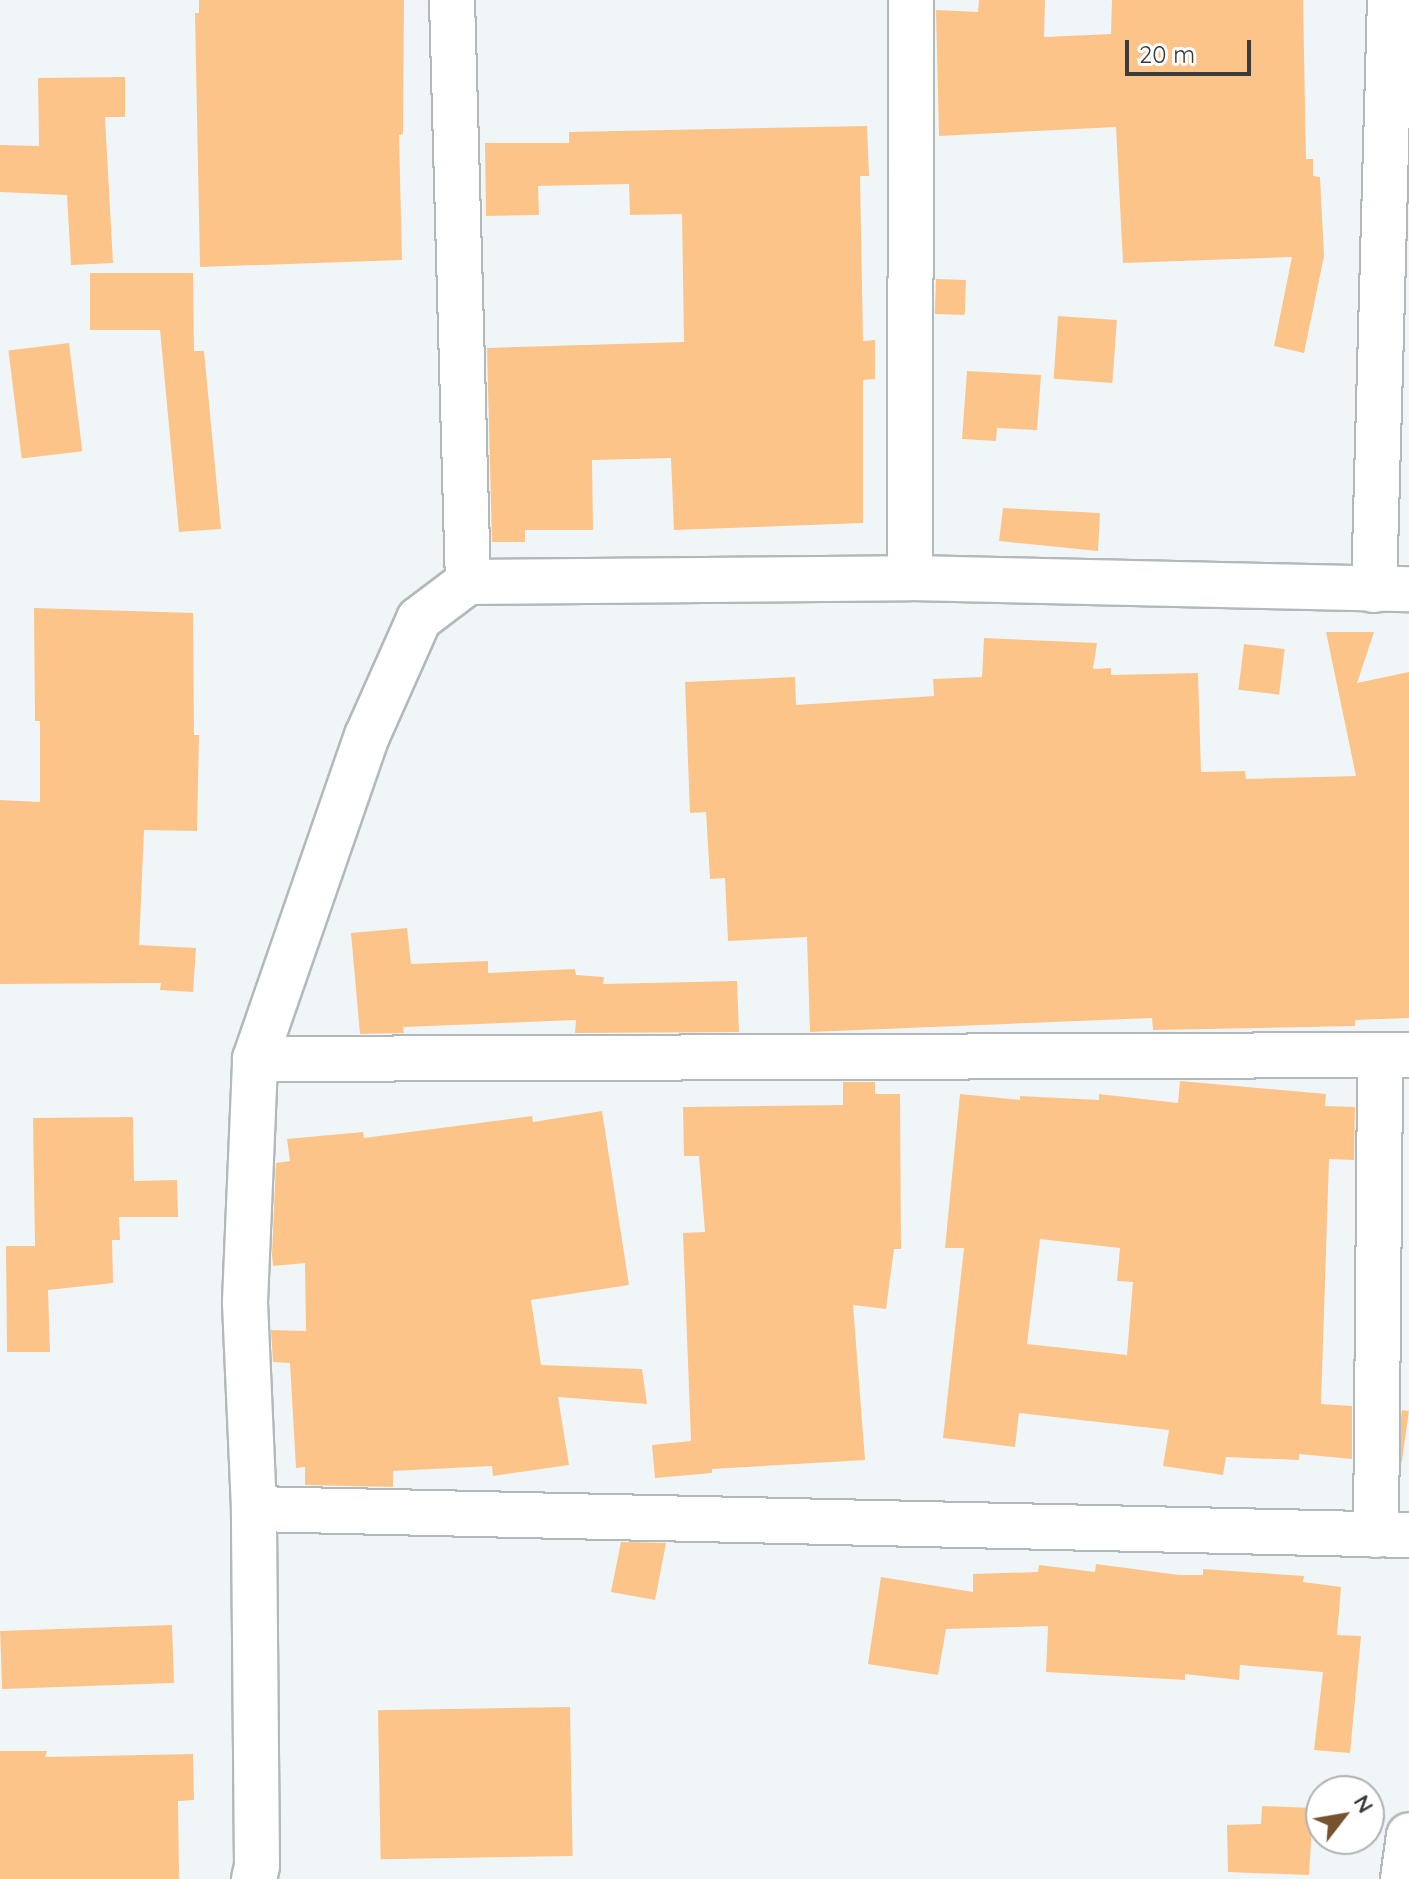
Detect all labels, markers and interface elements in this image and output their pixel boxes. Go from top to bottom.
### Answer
scale bar [1129,24,1255,74]
text: 20 m [1139,39,1195,69]
north arrow [1305,1775,1385,1855]
text: N [1348,1790,1380,1818]

